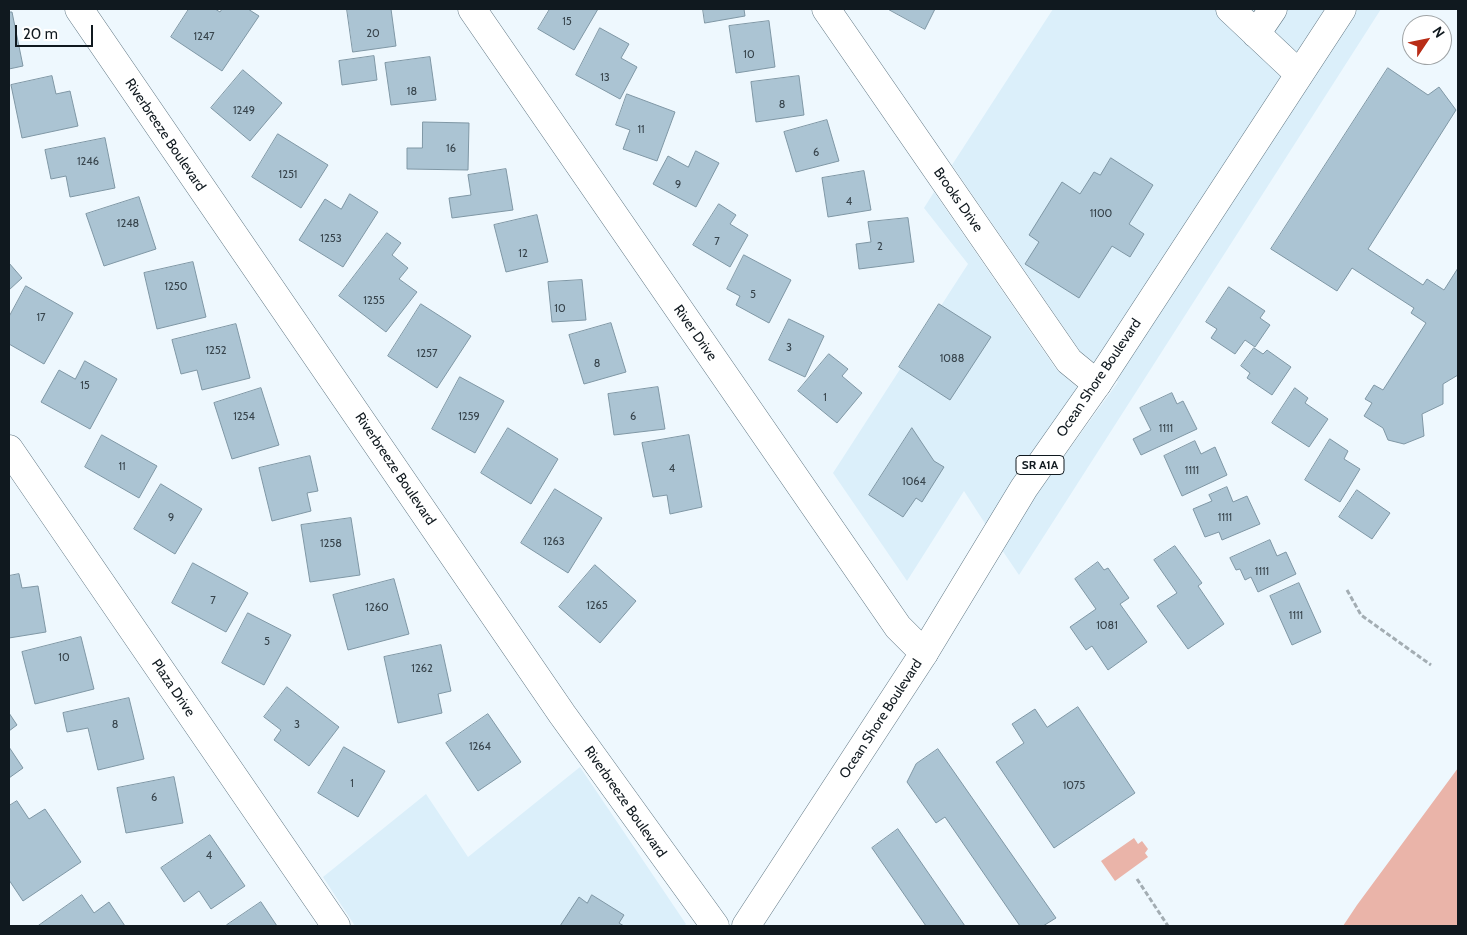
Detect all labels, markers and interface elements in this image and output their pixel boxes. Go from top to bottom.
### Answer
scale bar [18,15,95,47]
house number: 15 [562,15,572,29]
north arrow [1402,15,1452,65]
text: N [1428,23,1449,41]
text: 20 m [23,25,58,43]
house number: 20 [366,27,380,41]
house number: 1247 [193,30,215,44]
house number: 10 [743,48,755,62]
house number: 13 [600,71,610,85]
street label: Riverbreeze Boulevard [121,76,209,194]
house number: 18 [407,85,417,99]
house number: 8 [779,98,785,112]
house number: 1249 [233,104,255,118]
house number: 11 [637,123,645,137]
house number: 16 [446,142,456,156]
house number: 6 [813,146,819,160]
house number: 1246 [77,155,99,169]
street label: Brooks Drive [930,165,986,235]
house number: 1251 [279,168,297,182]
house number: 9 [675,178,681,192]
house number: 4 [846,195,852,209]
house number: 1100 [1090,207,1112,221]
house number: 1248 [117,217,139,231]
house number: 1253 [320,232,342,246]
house number: 7 [714,235,720,249]
house number: 2 [877,240,883,254]
house number: 12 [518,247,528,261]
house number: 1250 [165,280,187,294]
house number: 5 [750,288,756,302]
house number: 1255 [363,294,385,308]
house number: 10 [554,302,566,316]
street label: River Drive [670,302,720,364]
house number: 17 [36,311,46,325]
street label: Ocean Shore Boulevard [1053,316,1145,440]
house number: 3 [786,341,792,355]
house number: 1252 [205,344,227,358]
house number: 1257 [417,347,437,361]
house number: 1088 [940,352,964,366]
house number: 8 [594,357,600,371]
house number: 15 [80,379,90,393]
house number: 1 [823,391,827,405]
house number: 1254 [233,410,255,424]
street label: Riverbreeze Boulevard [351,410,439,528]
house number: 1259 [458,410,480,424]
house number: 6 [630,410,636,424]
house number: 1111 [1159,422,1173,436]
road number: SR A1A [1016,456,1064,474]
house number: 11 [118,460,126,474]
house number: 4 [669,462,675,476]
house number: 1111 [1185,464,1199,478]
house number: 1064 [902,475,926,489]
house number: 9 [168,511,174,525]
house number: 1111 [1218,511,1232,525]
house number: 1263 [543,535,565,549]
house number: 1258 [320,537,342,551]
house number: 1111 [1255,565,1269,579]
house number: 7 [210,594,216,608]
house number: 1265 [586,599,608,613]
house number: 1260 [365,601,389,615]
house number: 1111 [1289,609,1303,623]
house number: 1081 [1096,619,1118,633]
house number: 5 [264,635,270,649]
house number: 10 [58,651,70,665]
street label: Plaza Drive [148,656,198,720]
street label: Ocean Shore Boulevard [836,656,926,782]
house number: 1262 [411,662,433,676]
house number: 8 [112,718,118,732]
house number: 3 [294,718,300,732]
house number: 1264 [469,740,491,754]
street label: Riverbreeze Boulevard [580,743,670,861]
house number: 1 [350,777,354,791]
house number: 1075 [1063,779,1085,793]
house number: 6 [151,791,157,805]
house number: 4 [206,849,212,863]

